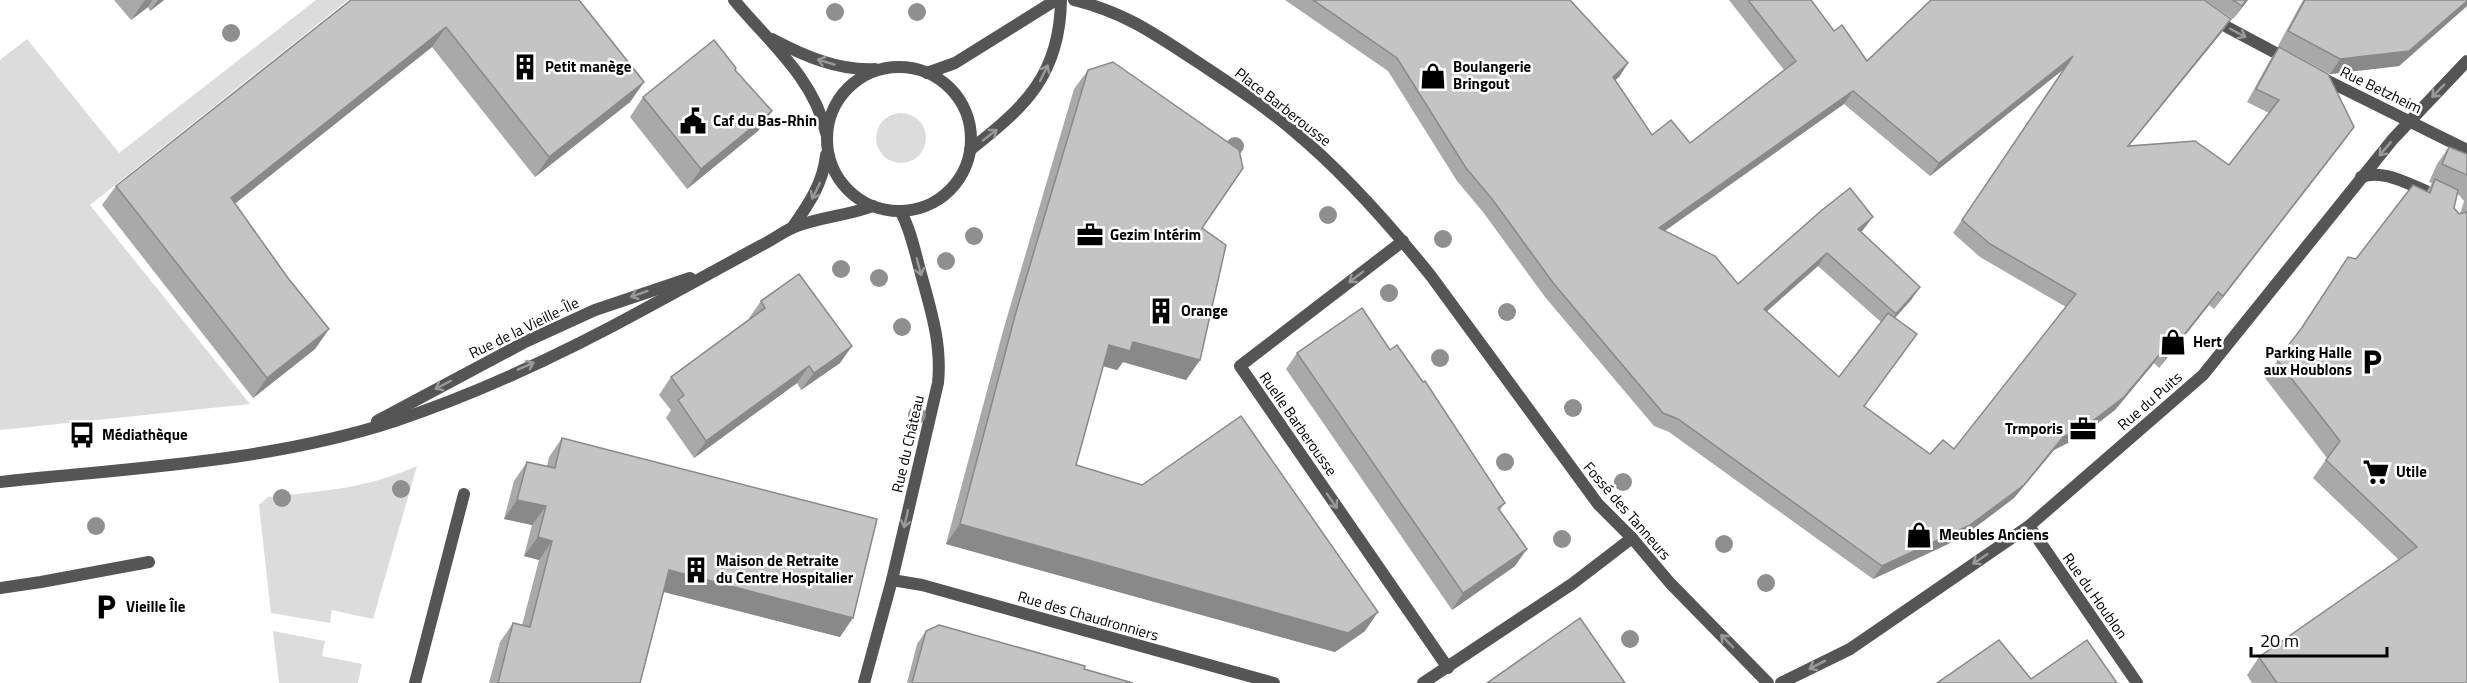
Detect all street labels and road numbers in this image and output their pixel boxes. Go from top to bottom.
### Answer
street label: Rue Betzheim [2336,60,2426,119]
street label: Place Barberousse [1230,62,1337,152]
street label: Rue de la Vieille-Île [465,291,583,364]
street label: Rue du Puits [2112,366,2187,435]
street label: Ruelle Barberousse [1254,367,1343,480]
street label: Rue du Château [885,393,930,495]
street label: Fossé des Tanneurs [1578,456,1677,565]
street label: Rue du Houblon [2057,548,2134,643]
street label: Rue des Chaudronniers [1015,584,1161,647]

